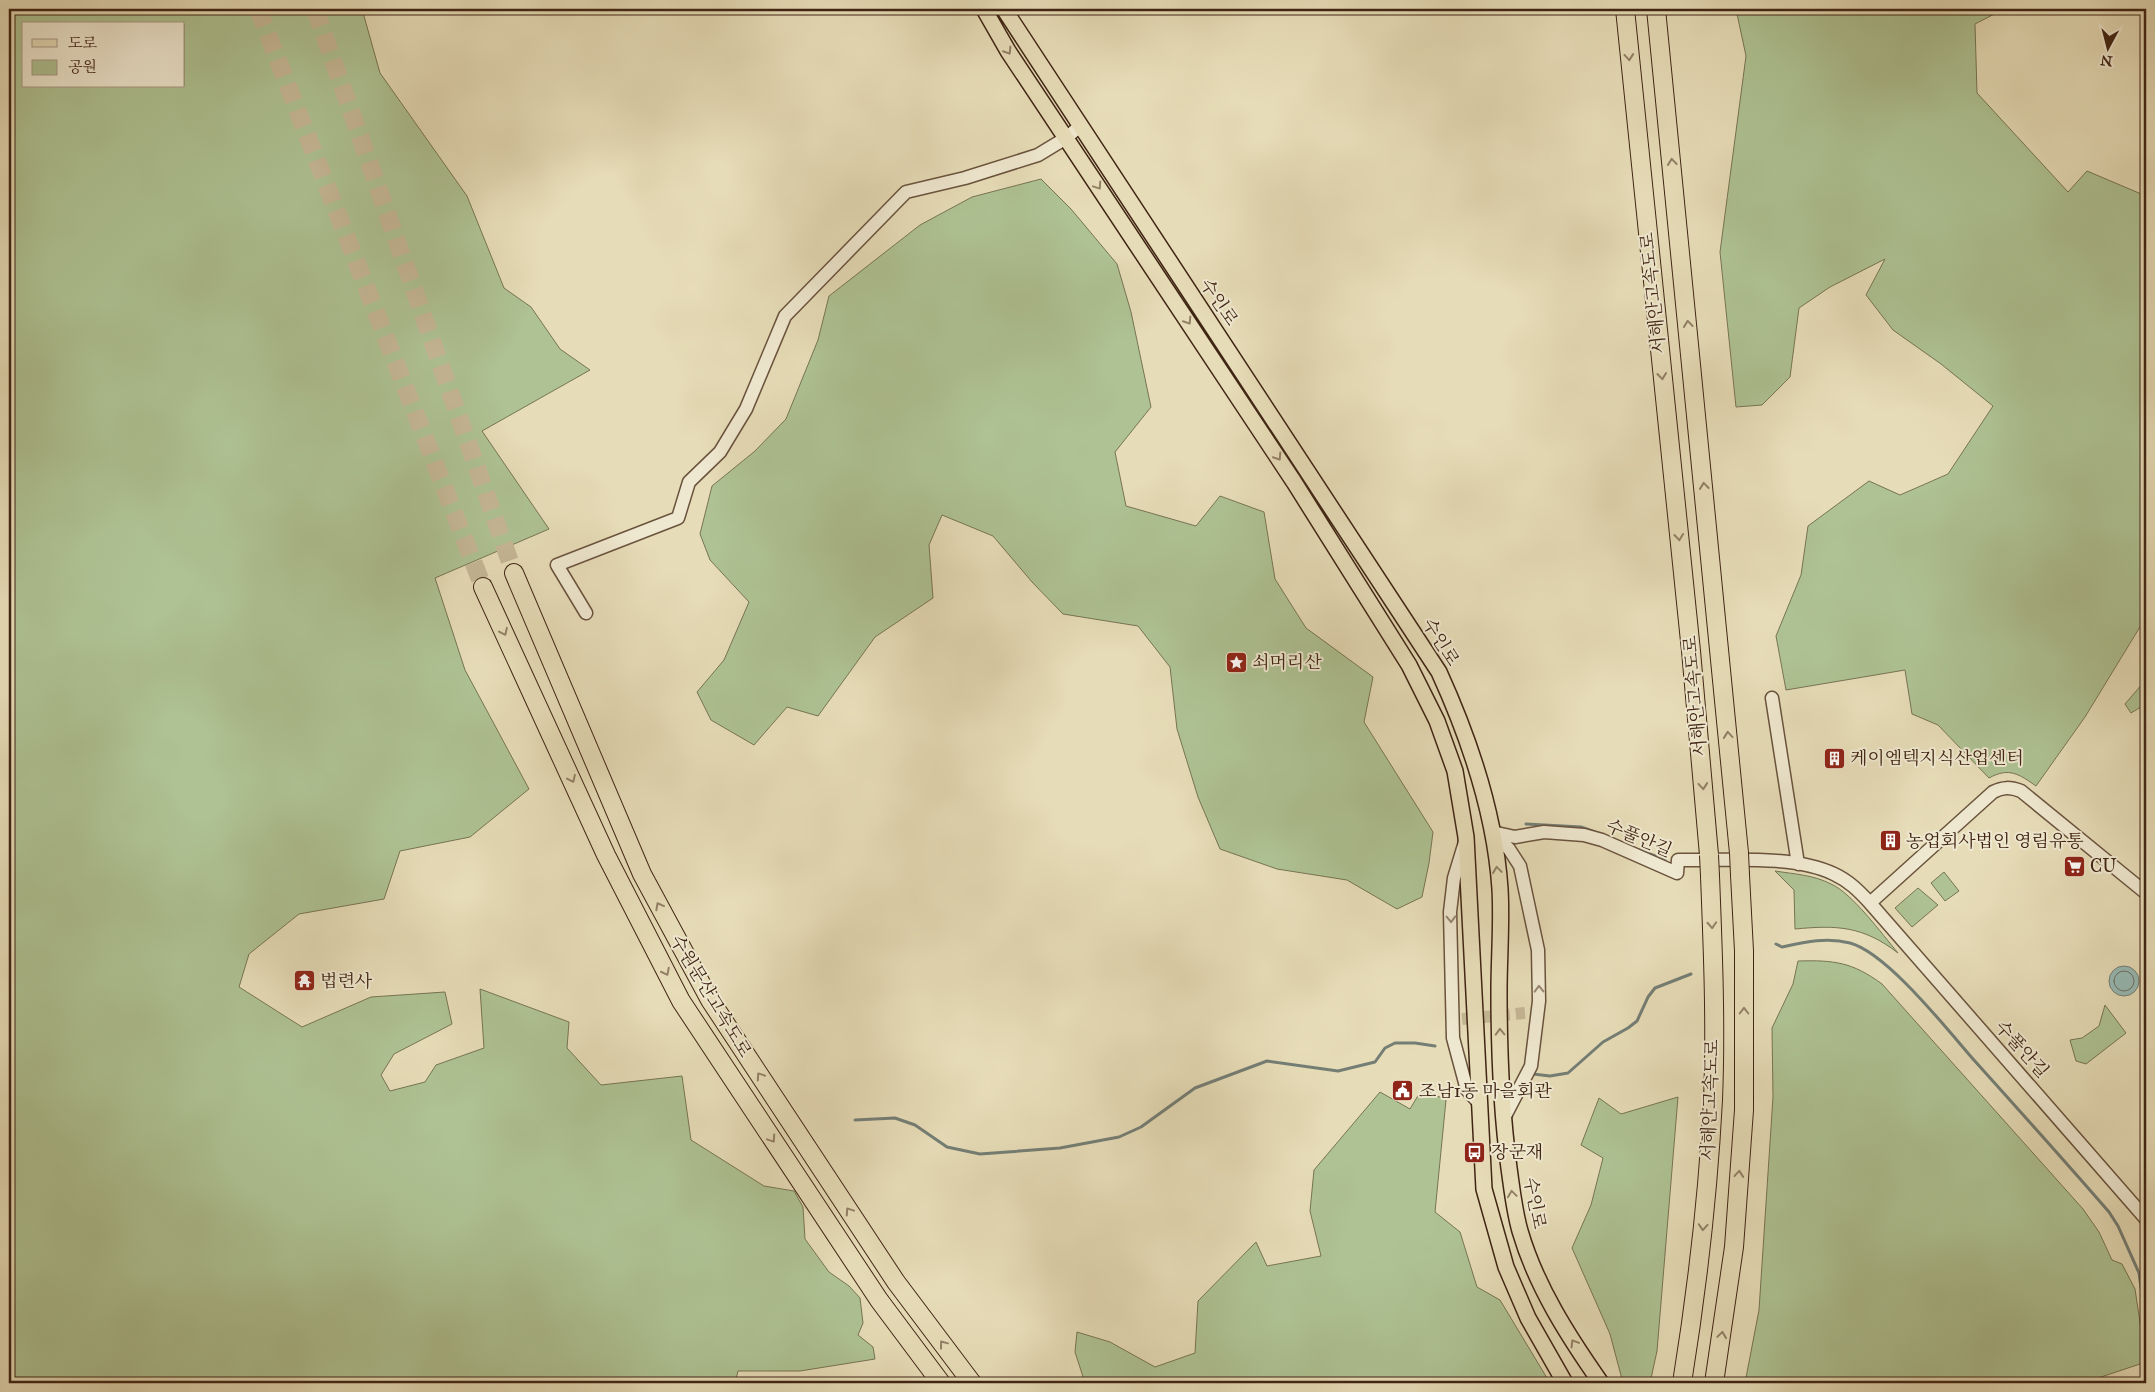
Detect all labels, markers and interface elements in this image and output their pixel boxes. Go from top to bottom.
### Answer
legend [22,22,185,88]
north arrow [2082,22,2132,72]
text: 도로 [68,34,97,52]
one-way arrow [1002,45,1011,55]
text: N [2099,51,2113,70]
one-way arrow [1624,54,1635,62]
text: 공원 [68,58,97,76]
one-way arrow [1667,158,1678,166]
one-way arrow [1092,180,1101,190]
street label: 서해안고속도로 [1636,231,1670,355]
street label: 수인로 [1195,274,1243,330]
one-way arrow [1182,316,1191,325]
one-way arrow [1683,320,1694,328]
one-way arrow [1656,372,1667,380]
one-way arrow [1271,452,1281,461]
one-way arrow [1699,482,1710,490]
one-way arrow [1673,534,1684,542]
street label: 수인로 [1418,614,1464,670]
one-way arrow [497,627,508,636]
street label: 서해안고속도로 [1679,634,1711,758]
place icon: 쇠머리산 [1224,650,1248,674]
place label: 쇠머리산 [1252,651,1322,673]
one-way arrow [1723,730,1734,738]
building icon: 케이엠텍지식산업센터 [1822,746,1846,770]
place label: 케이엠텍지식산업센터 [1850,747,2024,769]
one-way arrow [565,774,576,783]
one-way arrow [1697,782,1708,790]
street label: 수풀안길 [1603,814,1675,862]
building icon: 농업회사법인 영림유통 [1878,829,1902,853]
place label: 농업회사법인 영림유통 [1906,830,2084,852]
supermarket icon: CU [2062,854,2086,878]
place label: CU [2090,855,2117,877]
one-way arrow [1492,865,1503,873]
one-way arrow [655,902,665,911]
one-way arrow [1445,915,1456,923]
one-way arrow [1707,922,1717,929]
street label: 수원문산고속도로 [666,931,756,1061]
one-way arrow [660,967,670,976]
temple icon: 법련사 [292,969,316,993]
place label: 법련사 [320,970,373,992]
one-way arrow [1534,984,1544,992]
one-way arrow [1739,1007,1749,1015]
street label: 수풀안길 [1991,1016,2053,1082]
one-way arrow [1495,1028,1506,1036]
street label: 서해안고속도로 [1697,1039,1723,1161]
one-way arrow [757,1072,766,1082]
public building icon: 조남1동 마을회관 [1391,1079,1415,1103]
place label: 조남1동 마을회관 [1419,1080,1552,1102]
one-way arrow [766,1133,776,1142]
bus stop icon: 장군재 [1463,1140,1487,1164]
place label: 장군재 [1491,1141,1543,1163]
one-way arrow [1734,1169,1745,1177]
street label: 수인로 [1519,1175,1551,1231]
one-way arrow [1508,1190,1518,1198]
one-way arrow [846,1208,856,1217]
one-way arrow [1698,1223,1709,1231]
one-way arrow [1716,1331,1727,1339]
one-way arrow [1570,1339,1580,1348]
one-way arrow [940,1340,949,1350]

